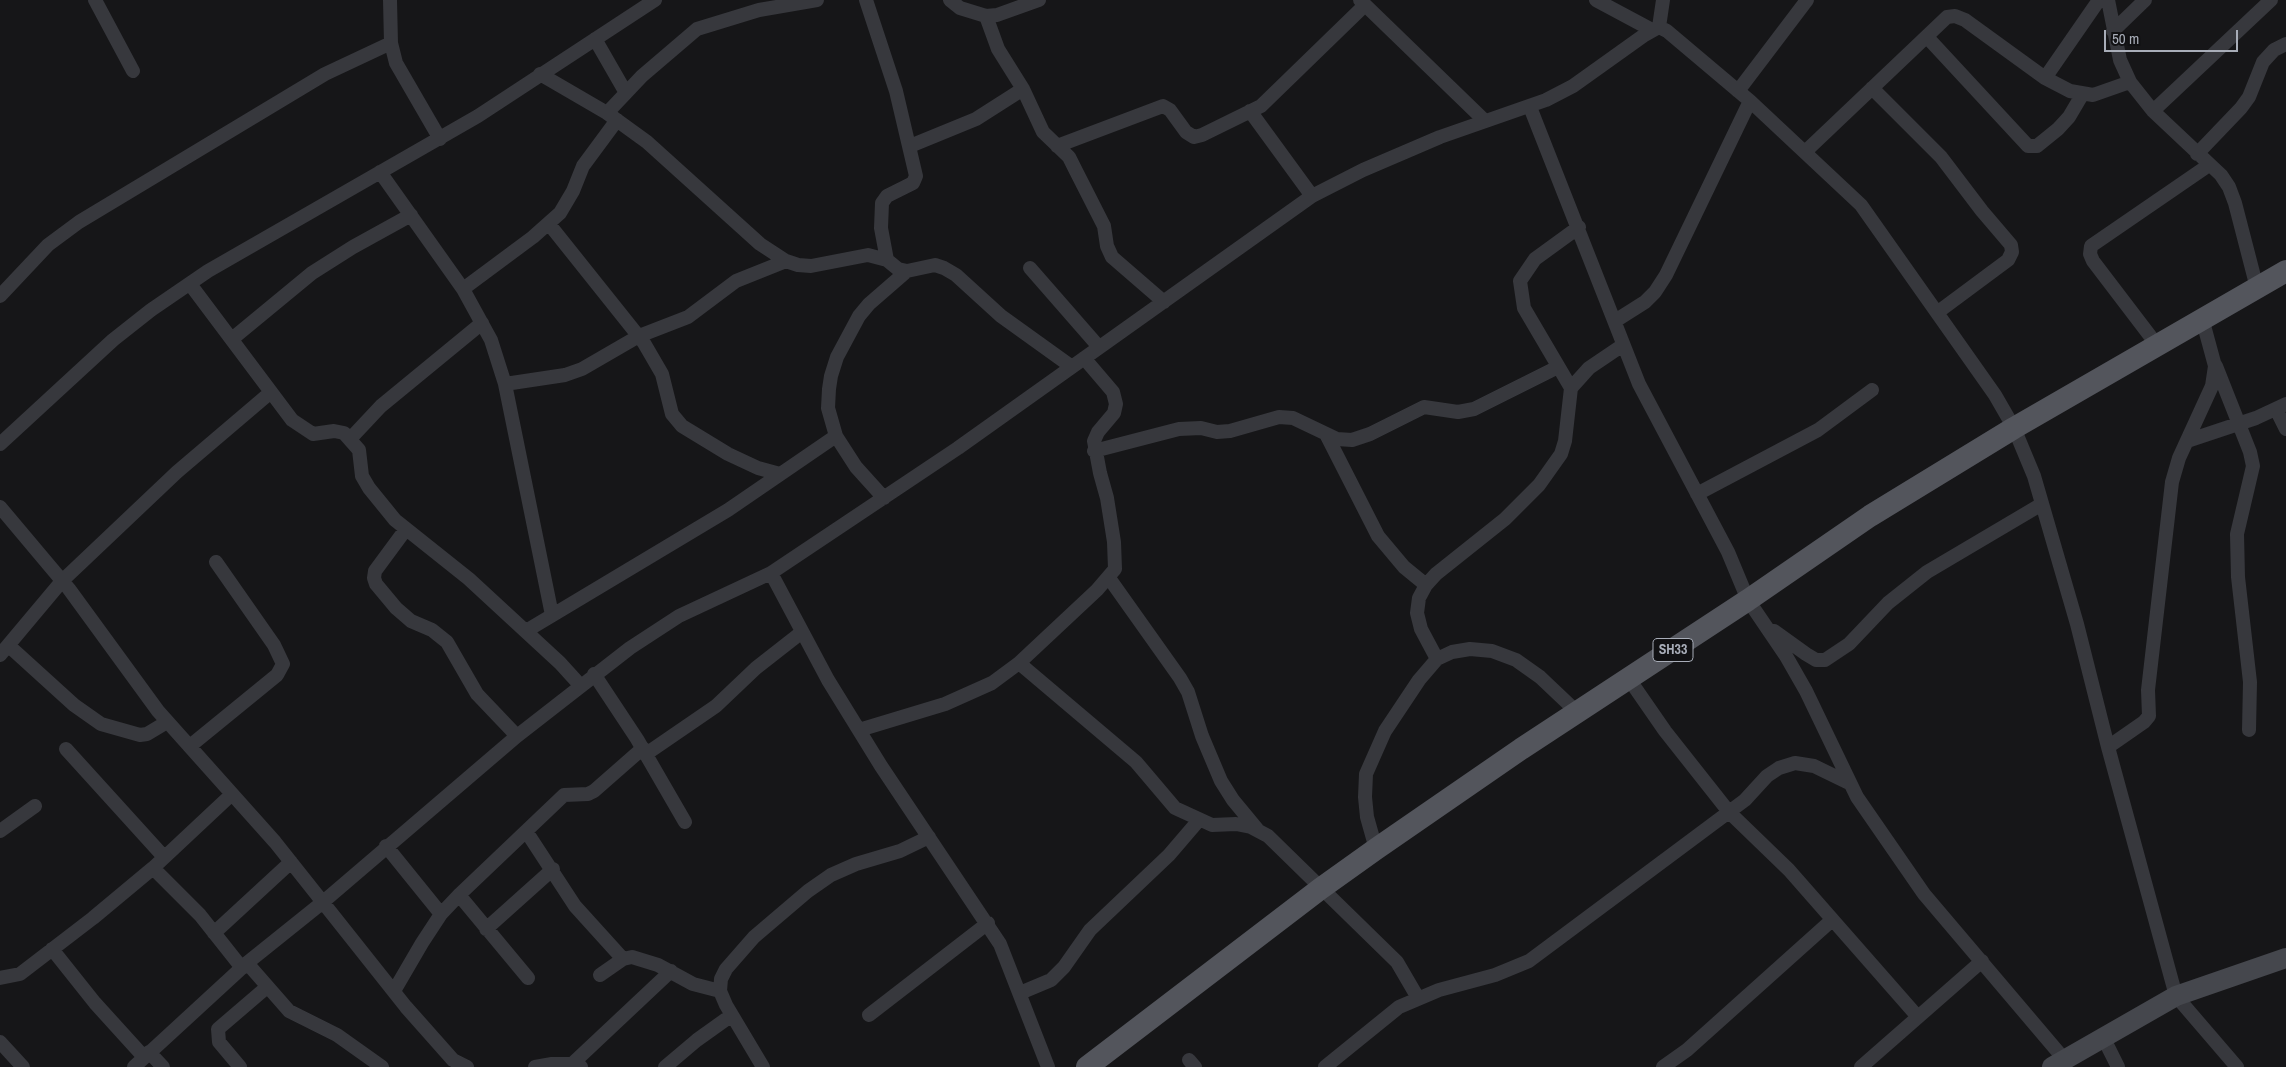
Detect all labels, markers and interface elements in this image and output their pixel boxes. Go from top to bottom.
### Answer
scale bar [2106,20,2240,52]
text: 50 m [2112,28,2139,49]
road number: SH33 [1653,638,1693,662]

